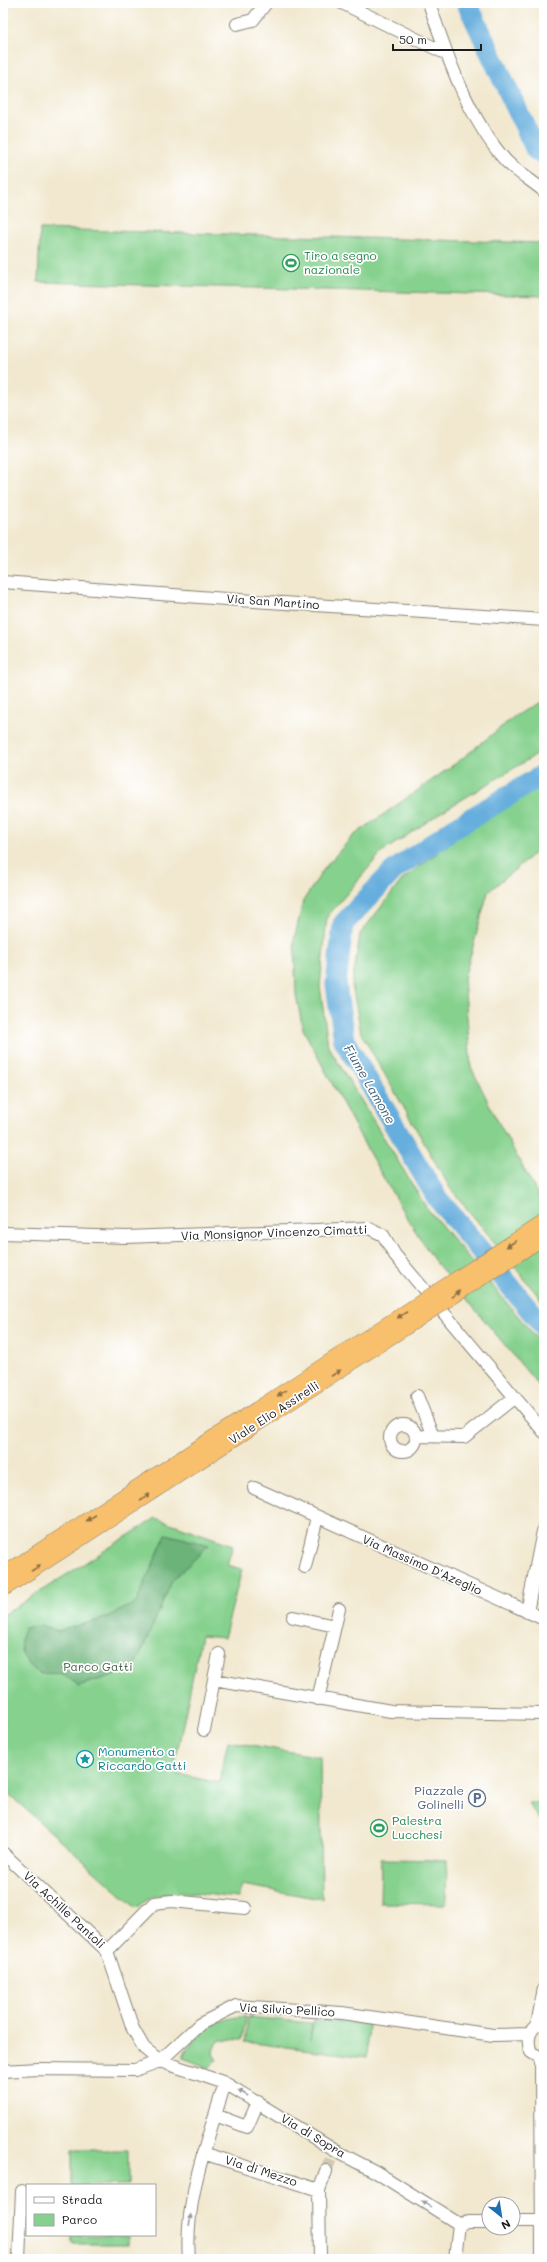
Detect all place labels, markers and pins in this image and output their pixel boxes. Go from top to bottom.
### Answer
place label: Tiro a segno nazionale [304,247,377,277]
sports icon: Tiro a segno nazionale [281,253,301,273]
place label: Monumento a Riccardo Gatti [98,1743,186,1773]
place icon: Monumento a Riccardo Gatti [75,1749,95,1769]
place label: Piazzale Golinelli [414,1782,464,1812]
parking icon: Piazzale Golinelli [467,1788,487,1808]
place label: Palestra Lucchesi [392,1812,443,1842]
sports icon: Palestra Lucchesi [369,1818,389,1838]

